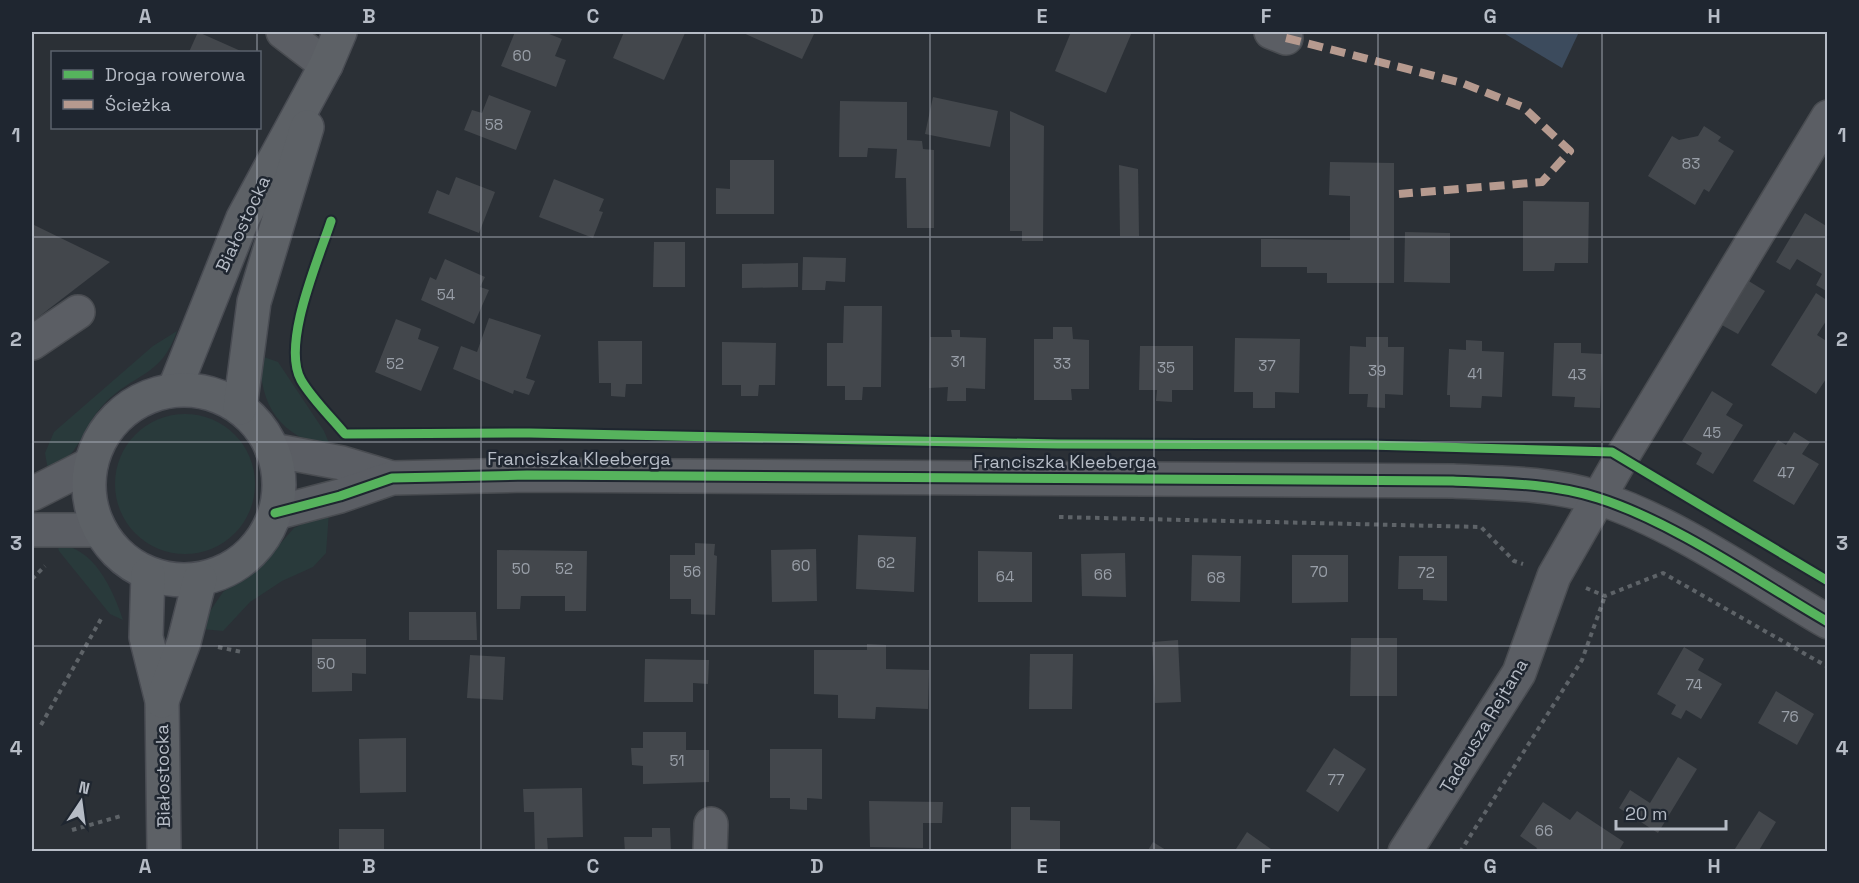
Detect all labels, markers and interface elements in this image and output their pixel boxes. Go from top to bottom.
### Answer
text: A [139,3,152,29]
text: B [362,3,376,29]
text: C [587,3,600,29]
text: D [810,3,824,29]
text: E [1036,3,1048,29]
text: F [1261,3,1272,29]
text: G [1483,3,1497,29]
text: H [1707,3,1721,29]
house number: 60 [513,46,531,65]
legend [51,51,261,129]
text: Droga rowerowa [105,63,245,86]
text: Ścieżka [105,93,171,116]
house number: 58 [485,115,503,134]
text: 1 [11,122,21,148]
text: 1 [1837,122,1847,148]
house number: 83 [1682,154,1700,173]
street label: Białostocka [210,172,275,275]
house number: 54 [437,285,455,304]
text: 2 [10,326,22,352]
text: 2 [1836,326,1848,352]
house number: 31 [950,352,966,371]
house number: 52 [386,354,404,373]
house number: 33 [1053,354,1071,373]
house number: 37 [1258,356,1276,375]
house number: 35 [1157,358,1175,377]
house number: 39 [1368,361,1386,380]
house number: 41 [1467,364,1483,383]
house number: 43 [1568,365,1586,384]
house number: 45 [1703,423,1721,442]
street label: Franciszka Kleeberga [487,447,671,470]
street label: Franciszka Kleeberga [973,450,1157,473]
house number: 47 [1777,463,1795,482]
text: 3 [10,530,22,556]
text: 3 [1836,530,1848,556]
house number: 62 [877,553,895,572]
house number: 60 [792,556,810,575]
house number: 50 [512,559,530,578]
house number: 52 [555,559,573,578]
house number: 56 [683,562,701,581]
house number: 70 [1310,562,1328,581]
house number: 72 [1417,563,1435,582]
house number: 66 [1094,565,1112,584]
house number: 64 [996,567,1014,586]
house number: 68 [1207,568,1225,587]
house number: 50 [317,654,335,673]
street label: Tadeusza Rejtana [1434,654,1533,797]
house number: 74 [1686,675,1702,694]
house number: 76 [1781,707,1799,726]
street label: Białostocka [150,724,175,828]
text: 4 [10,735,23,761]
text: 4 [1836,735,1849,761]
house number: 51 [669,751,685,770]
house number: 77 [1328,770,1344,789]
north arrow [51,772,111,832]
text: N [77,776,92,799]
scale bar [1616,793,1726,831]
text: 20 m [1625,802,1668,825]
house number: 66 [1535,821,1553,840]
text: A [139,853,152,879]
text: B [362,853,376,879]
text: C [587,853,600,879]
text: D [810,853,824,879]
text: E [1036,853,1048,879]
text: F [1261,853,1272,879]
text: G [1483,853,1497,879]
text: H [1707,853,1721,879]

